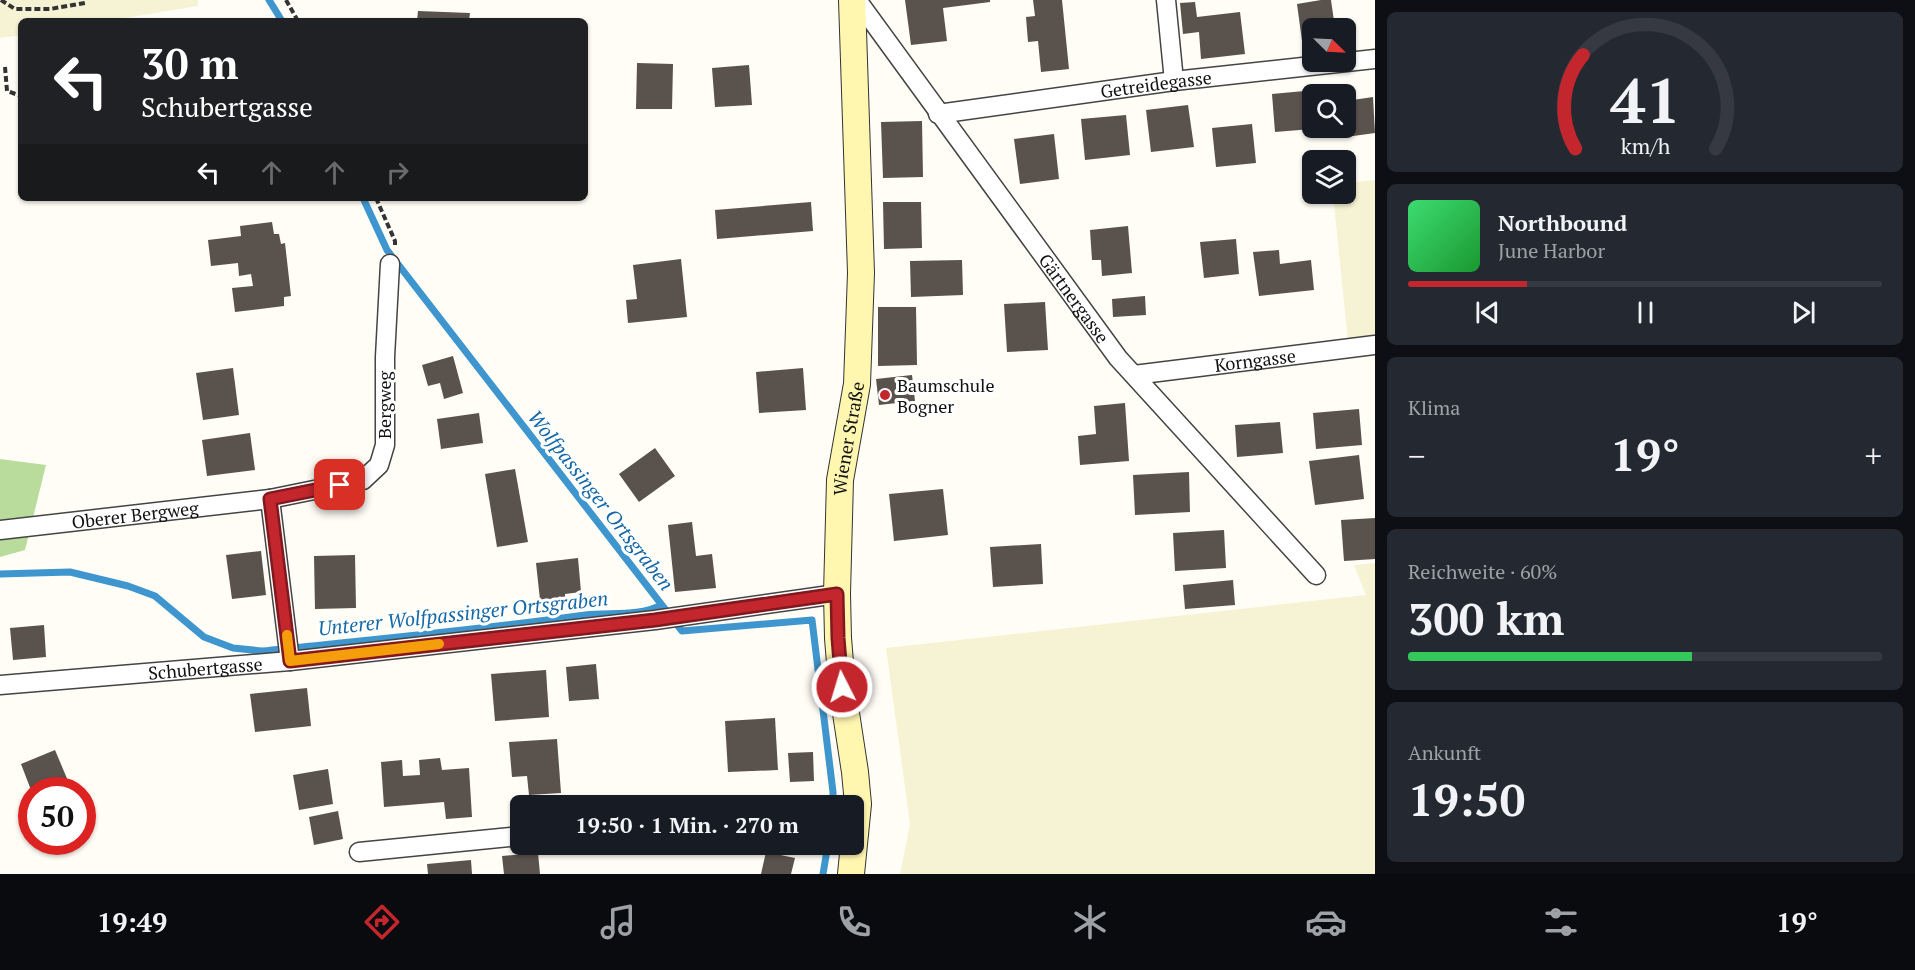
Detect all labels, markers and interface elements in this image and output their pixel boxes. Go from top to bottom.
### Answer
north arrow [1302,18,1356,72]
map controls [1302,18,1356,204]
text: 30 m [141,35,239,91]
icon: left [42,42,120,120]
text: 41 [1610,58,1680,141]
street label: Getreidegasse [1099,65,1213,103]
button: search [1302,84,1356,138]
text: Schubertgasse [141,89,313,125]
text: km/h [1620,133,1670,161]
button: layers [1302,150,1356,204]
icon: left [192,156,225,189]
icon: ahead [255,156,288,189]
icon: ahead [318,156,351,189]
icon: right [381,156,414,189]
text: Northbound [1498,208,1627,237]
text: June Harbor [1498,237,1605,264]
street label: Gärtnergasse [1034,249,1115,348]
icon: previous [1471,296,1504,329]
icon: pause [1629,296,1662,329]
icon: next [1787,296,1820,329]
street label: Korngasse [1213,343,1297,377]
street label: Bergweg [372,371,396,439]
place label: Baumschule Bogner [897,373,995,418]
street label: Wiener Straße [828,379,869,496]
marker: Baumschule Bogner [878,388,892,402]
text: Klima [1408,394,1460,421]
water label: Wolfpassinger Ortsgraben [522,404,680,596]
text: 19° [1610,424,1680,484]
text: − [1408,434,1426,477]
text: + [1864,434,1882,477]
pin [314,459,365,510]
icon: arrive [323,468,356,501]
street label: Oberer Bergweg [70,495,200,534]
text: Reichweite · 60% [1408,558,1557,585]
water label: Unterer Wolfpassinger Ortsgraben [317,584,609,642]
text: 300 km [1408,588,1564,648]
street label: Schubertgasse [147,651,263,685]
position arrow [810,655,874,719]
text: Ankunft [1408,739,1481,766]
text: 19:50 [1408,769,1525,829]
speed limit sign: 50 [18,777,96,855]
text: 19:50 · 1 Min. · 270 m [575,810,799,839]
icon: directions [361,901,403,943]
icon: music [597,901,639,943]
icon: phone [833,901,875,943]
icon: climate [1069,901,1111,943]
icon: car [1305,901,1347,943]
icon: filters [1540,901,1582,943]
text: 19:49 [97,904,167,940]
text: 19° [1776,904,1818,940]

